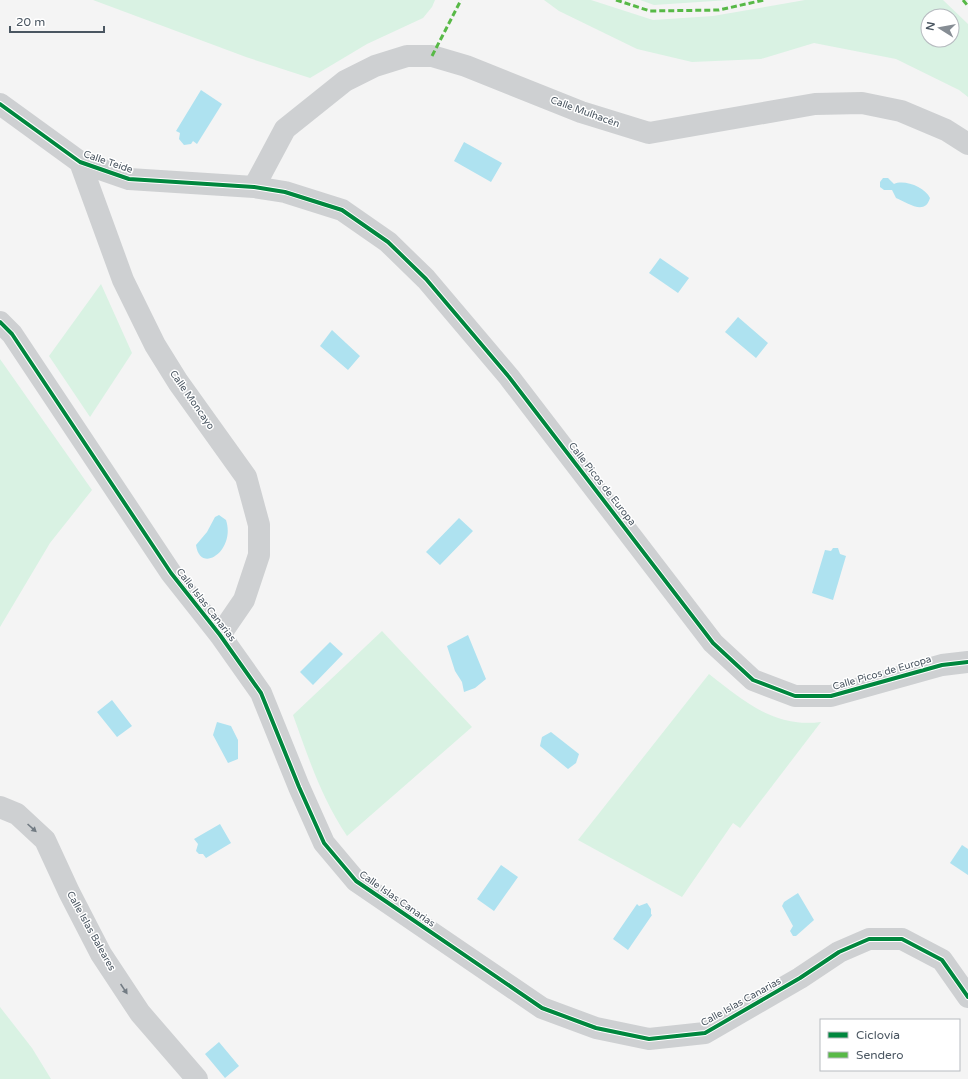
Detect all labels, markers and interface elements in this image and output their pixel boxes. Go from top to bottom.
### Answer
scale bar [10,8,104,34]
north arrow [920,8,960,48]
text: 20 m [16,15,45,29]
text: N [923,21,938,32]
street label: Calle Mulhacén [549,94,621,130]
street label: Calle Teide [82,148,135,176]
street label: Calle Moncayo [167,368,217,432]
street label: Calle Picos de Europa [566,440,638,528]
street label: Calle Islas Canarias [174,566,239,644]
street label: Calle Picos de Europa [831,653,933,693]
one-way arrow [27,824,37,833]
street label: Calle Islas Canarias [357,868,437,930]
street label: Calle Islas Baleares [64,889,118,973]
street label: Calle Islas Canarias [699,975,783,1029]
one-way arrow [120,983,127,995]
legend [820,1019,960,1071]
text: Ciclovía [856,1028,900,1042]
text: Sendero [856,1048,904,1062]

